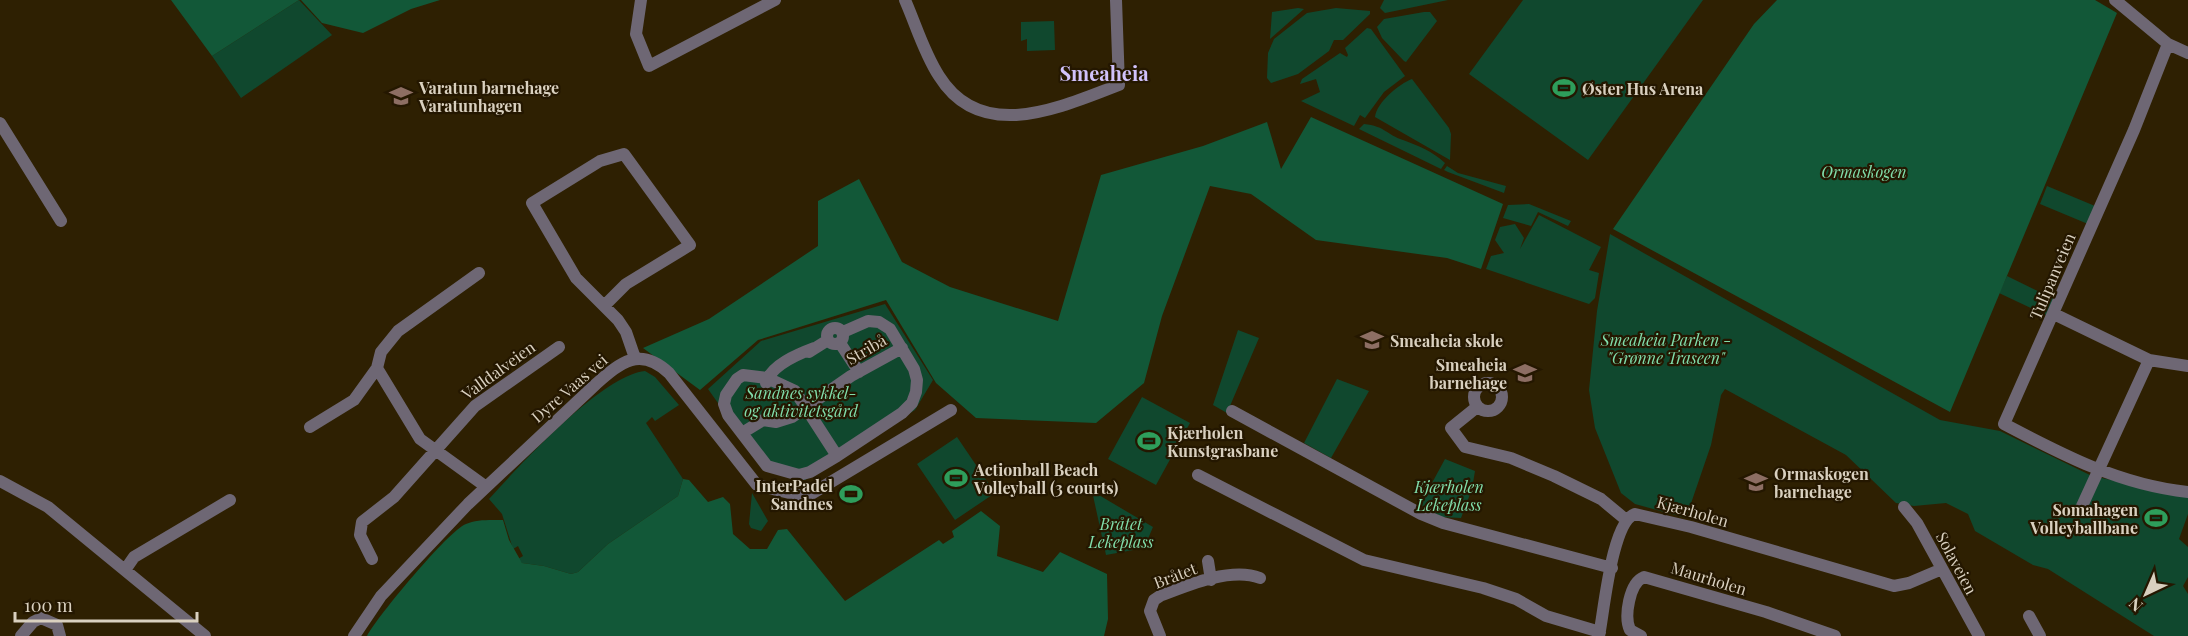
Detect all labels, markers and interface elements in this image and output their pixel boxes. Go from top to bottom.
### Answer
district label: Smeaheia [1059,59,1149,86]
sports icon: Øster Hus Arena [1551,75,1577,101]
place label: Varatun barnehage Varatunhagen [418,77,559,116]
place label: Øster Hus Arena [1582,78,1704,99]
school or university icon: Varatun barnehage Varatunhagen [388,83,414,109]
park label: Ormaskogen [1821,161,1907,182]
street label: Tulipanveien [2024,229,2080,323]
school or university icon: Smeaheia skole [1359,327,1385,353]
street label: Stribå [842,329,890,369]
park label: Smeaheia Parken - "Grønne Traseen" [1600,329,1731,368]
place label: Smeaheia skole [1390,330,1503,351]
street label: Valldalveien [456,336,539,404]
street label: Dyre Vaas vei [527,349,612,427]
place label: Smeaheia barnehage [1429,354,1508,393]
school or university icon: Smeaheia barnehage [1512,360,1538,386]
park label: Sandnes sykkel- og aktivitetsgård [744,382,859,421]
place label: Kjærholen Kunstgrasbane [1167,422,1278,461]
sports icon: Kjærholen Kunstgrasbane [1136,428,1162,454]
place label: Actionball Beach Volleyball (3 courts) [973,459,1118,498]
place label: Ormaskogen barnehage [1774,463,1869,502]
sports icon: Actionball Beach Volleyball (3 courts) [943,465,969,491]
school or university icon: Ormaskogen barnehage [1743,469,1769,495]
place label: InterPadel Sandnes [755,475,833,514]
park label: Kjærholen Lekeplass [1413,476,1484,515]
sports icon: InterPadel Sandnes [838,481,864,507]
street label: Kjærholen [1655,491,1732,531]
place label: Somahagen Volleyballbane [2029,499,2138,538]
sports icon: Somahagen Volleyballbane [2143,505,2169,531]
park label: Bråtet Lekeplass [1087,513,1154,552]
street label: Solaveien [1932,528,1982,598]
street label: Bråtet [1151,557,1200,593]
street label: Maurholen [1669,557,1750,600]
north arrow [2116,564,2176,624]
scale bar [15,585,196,623]
text: 100 m [24,593,73,617]
text: N [2123,593,2147,617]

